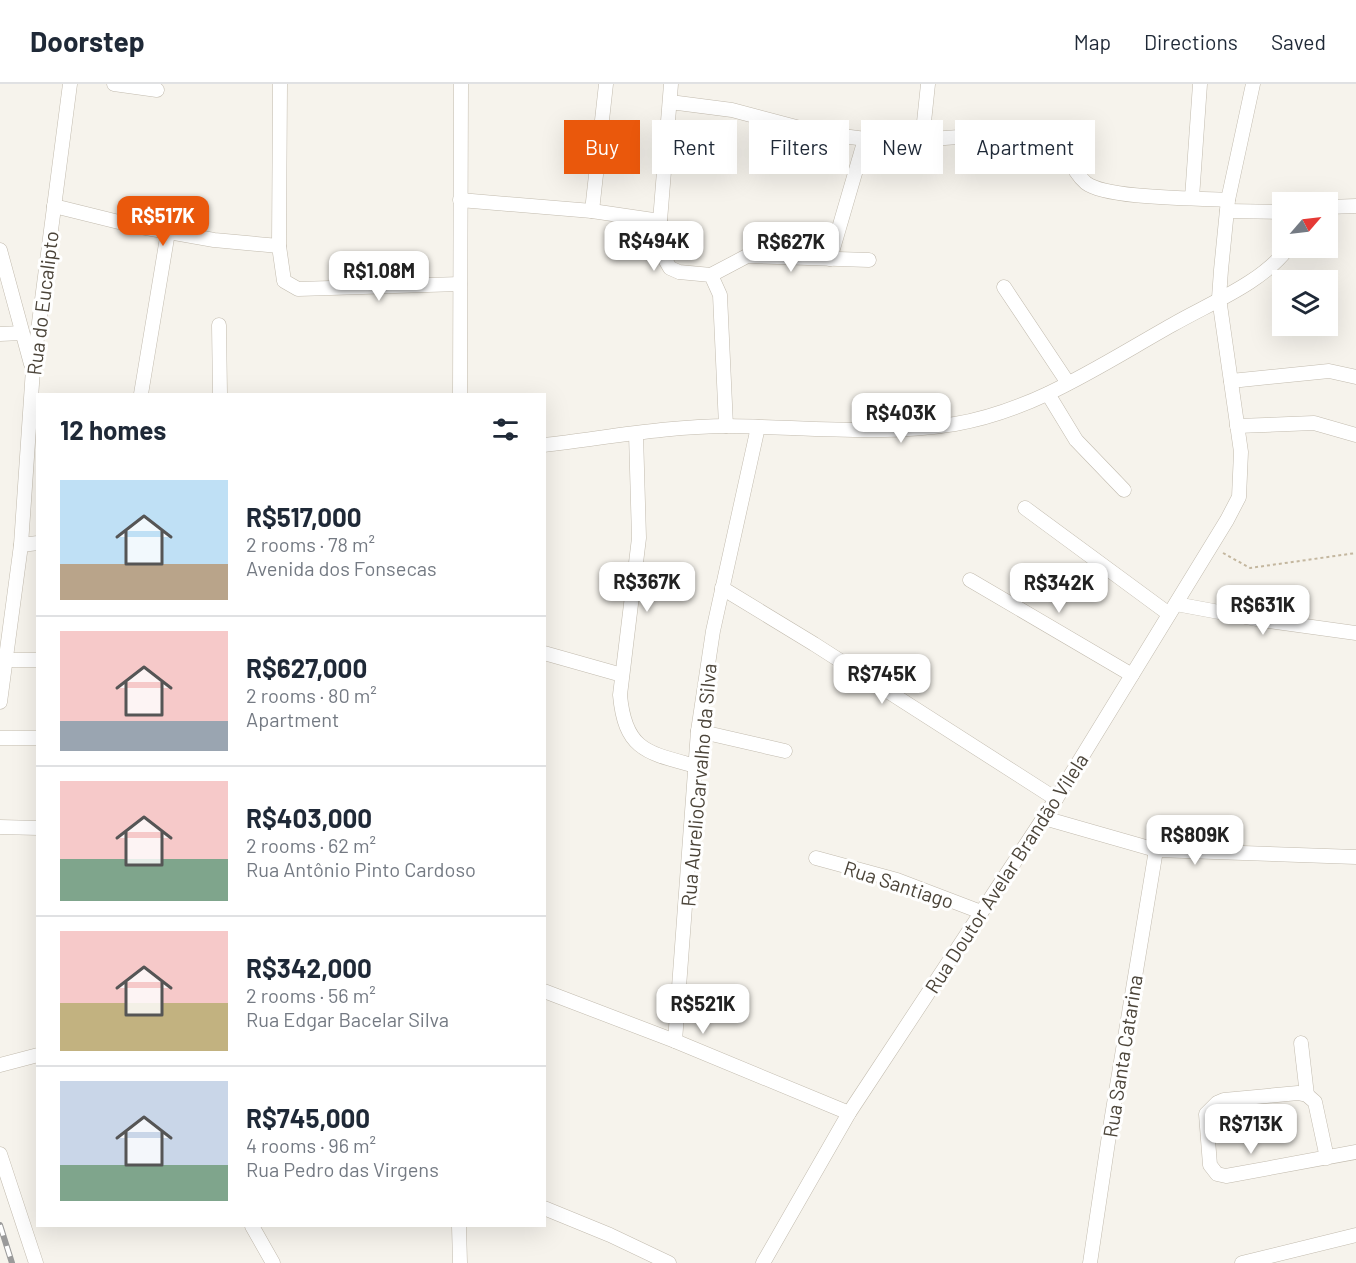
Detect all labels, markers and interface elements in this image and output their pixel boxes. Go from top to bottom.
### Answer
text: Doorstep [30,24,145,58]
text: Map [1074,29,1111,54]
text: Directions [1144,29,1238,54]
text: Saved [1271,29,1326,54]
chip: Buy [564,120,640,174]
chip: Rent [652,120,737,174]
chip: Filters [749,120,849,174]
chip: New [861,120,943,174]
chip: Apartment [955,120,1095,174]
north arrow [1272,192,1338,258]
map controls [1272,192,1338,336]
pin: R$517K [114,196,212,247]
text: R$517K [131,203,195,227]
pin: R$494K [605,221,703,272]
pin: R$627K [742,222,840,273]
text: R$494K [618,228,690,252]
text: R$627K [757,229,825,253]
street label: Rua do Eucalipto [21,230,63,376]
pin: R$1.08M [324,251,434,302]
text: R$1.08M [343,258,415,282]
button: layers [1272,270,1338,336]
pin: R$403K [852,393,950,444]
text: R$403K [866,400,936,424]
icon: filters [489,413,522,446]
text: 12 homes [60,414,166,445]
text: R$517,000 [246,501,362,532]
icon: home [108,504,180,576]
text: 2 rooms · 78 m² [246,532,375,556]
text: Avenida dos Fonsecas [246,556,437,580]
pin: R$367K [598,562,696,613]
pin: R$342K [1010,563,1108,614]
text: R$367K [613,569,681,593]
text: R$342K [1024,570,1094,594]
pin: R$631K [1214,585,1312,636]
text: R$631K [1231,592,1295,616]
text: R$627,000 [246,652,367,683]
pin: R$745K [833,654,931,705]
icon: home [108,655,180,727]
text: R$745K [847,661,917,685]
street label: Rua AurelioCarvalho da Silva [675,662,721,908]
text: 2 rooms · 80 m² [246,683,377,707]
text: Apartment [246,707,339,731]
street label: Rua Doutor Avelar Brandão Vilela [919,749,1093,997]
text: R$403,000 [246,802,372,833]
icon: home [108,805,180,877]
pin: R$809K [1146,815,1244,866]
text: R$809K [1160,822,1230,846]
text: 2 rooms · 62 m² [246,833,376,857]
street label: Rua Santiago [841,855,957,913]
text: Rua Antônio Pinto Cardoso [246,857,476,881]
text: R$342,000 [246,952,372,983]
icon: home [108,955,180,1027]
street label: Rua Santa Catarina [1097,973,1147,1139]
text: 2 rooms · 56 m² [246,983,376,1007]
pin: R$521K [654,984,752,1035]
text: R$521K [670,991,736,1015]
text: Rua Edgar Bacelar Silva [246,1007,449,1031]
text: R$745,000 [246,1102,370,1133]
pin: R$713K [1202,1104,1300,1155]
icon: home [108,1105,180,1177]
text: R$713K [1219,1111,1283,1135]
text: 4 rooms · 96 m² [246,1133,376,1157]
text: Rua Pedro das Virgens [246,1157,439,1181]

